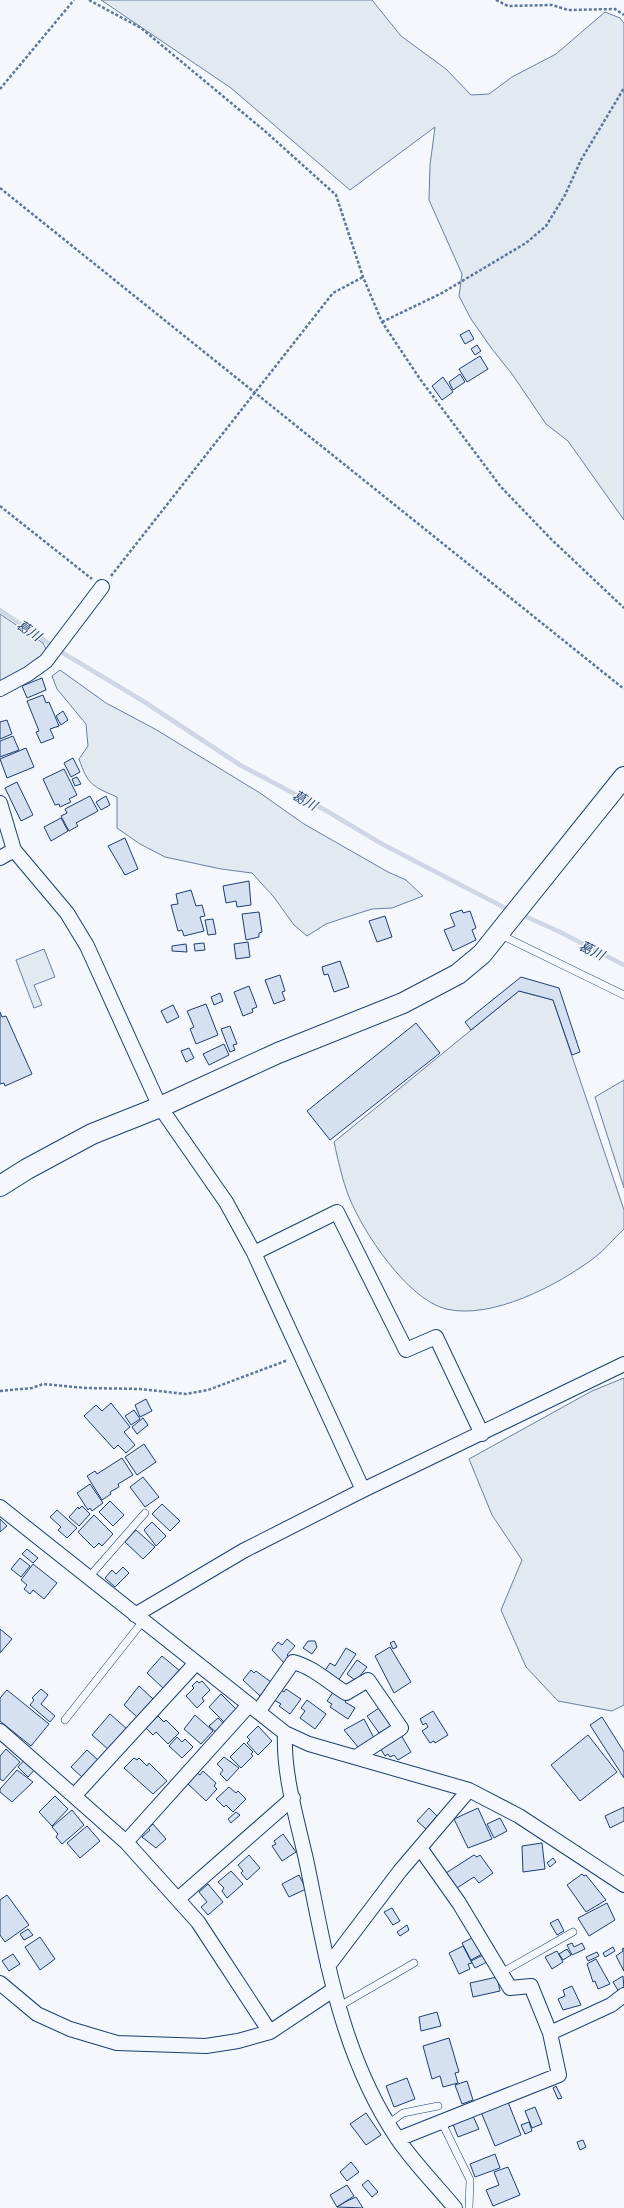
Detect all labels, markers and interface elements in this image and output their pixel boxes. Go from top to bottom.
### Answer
water label: 葛川 [13,617,45,646]
water label: 葛川 [289,788,322,815]
water label: 葛川 [576,938,609,965]

